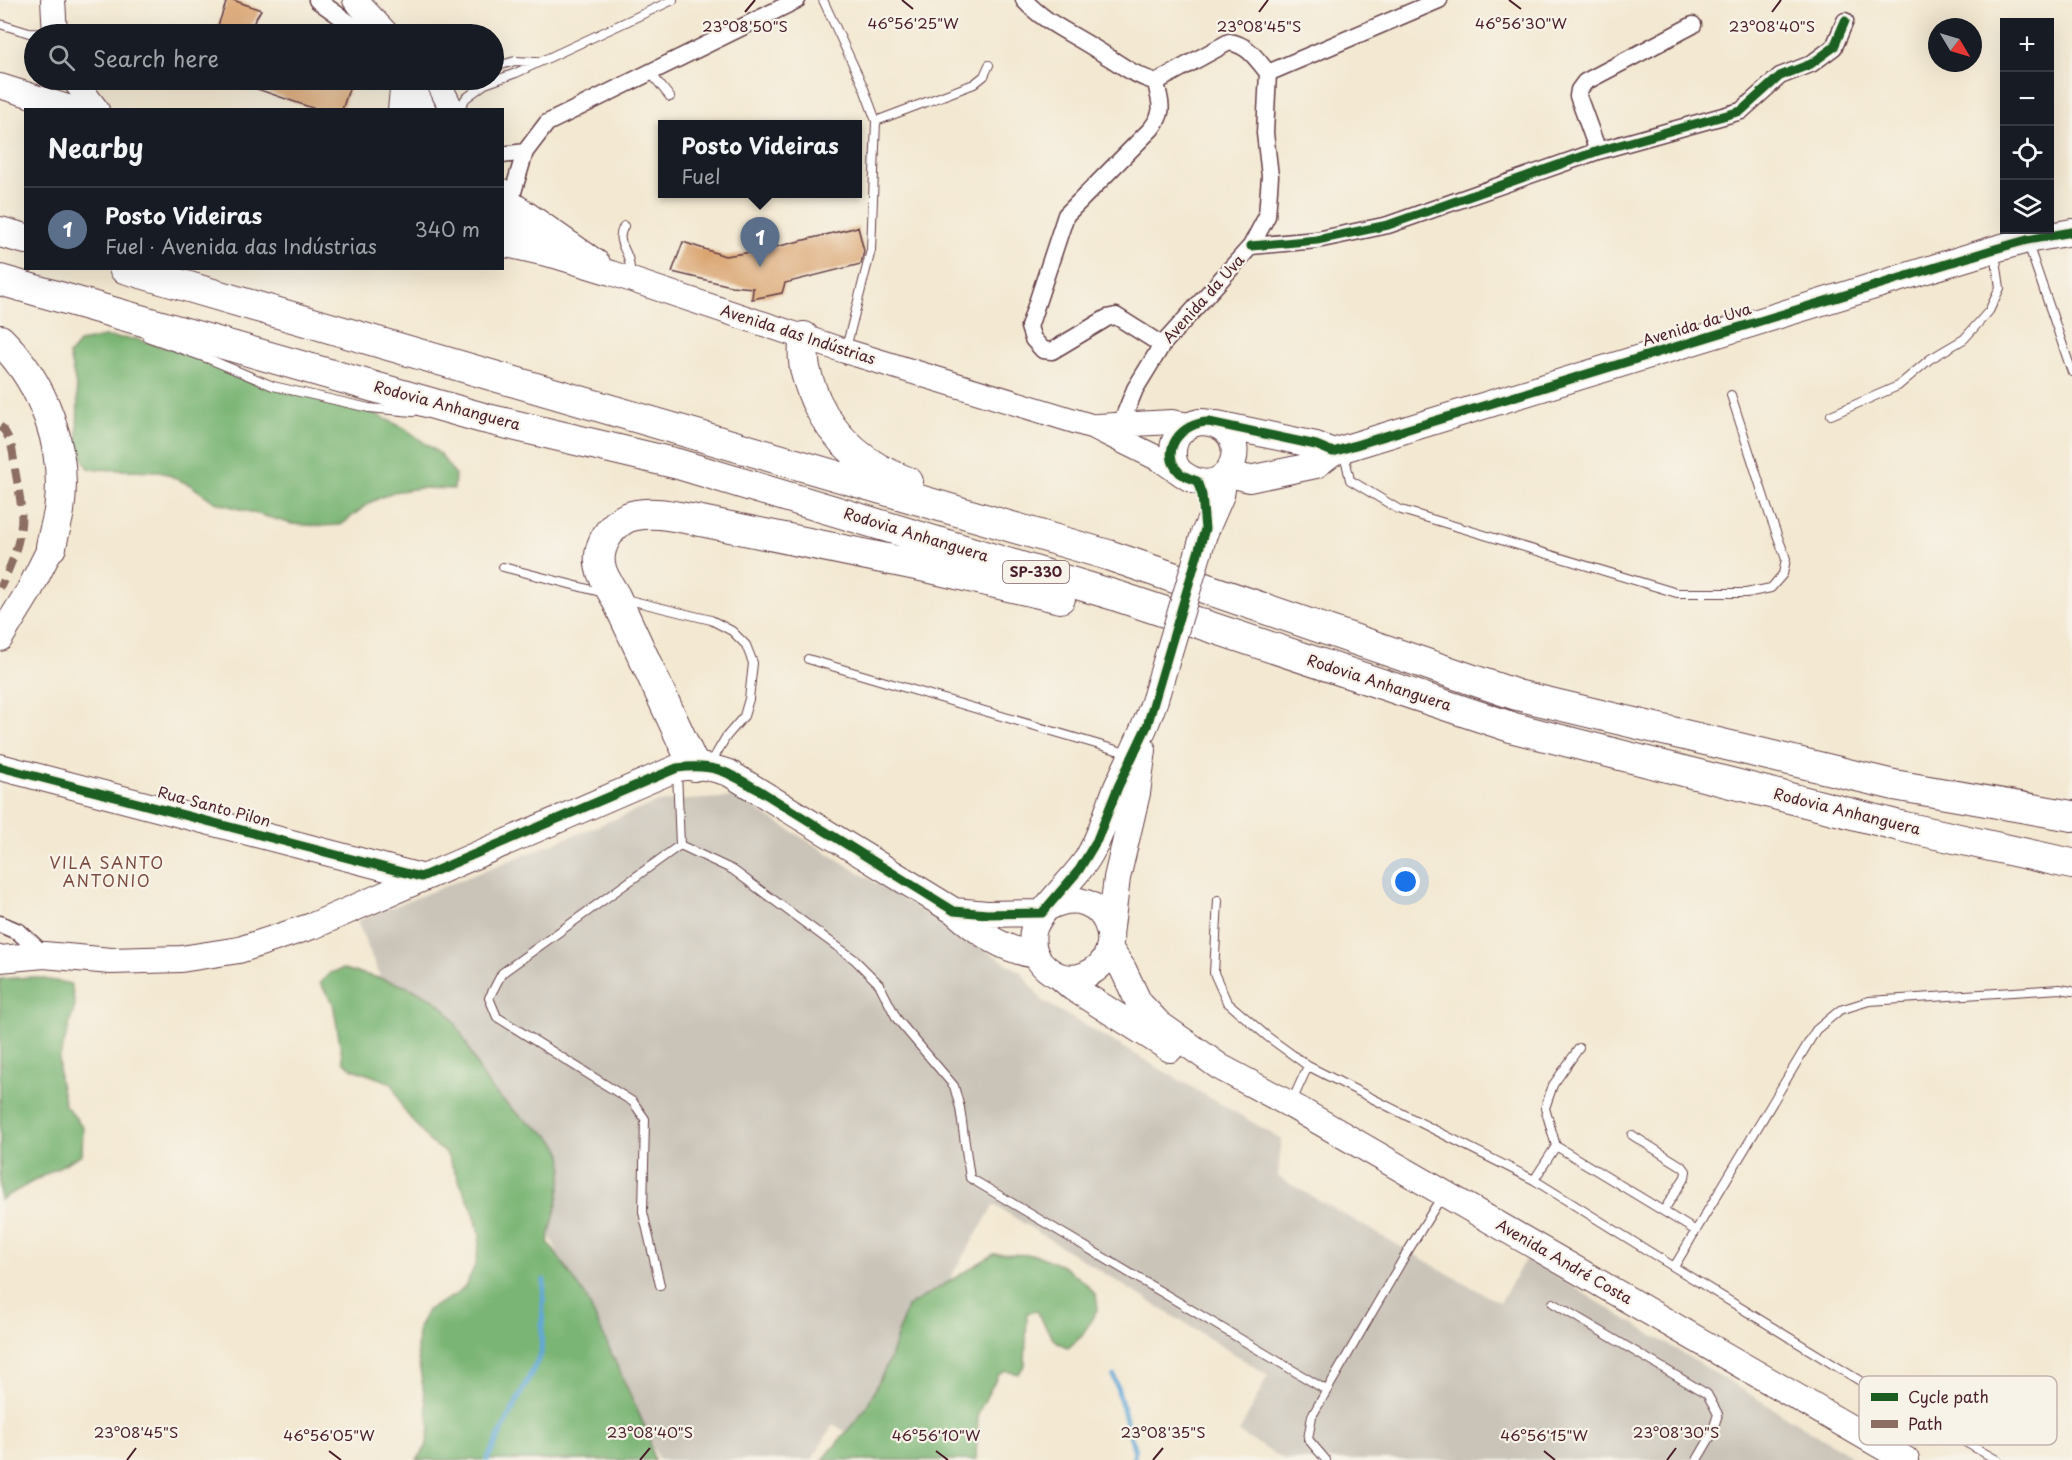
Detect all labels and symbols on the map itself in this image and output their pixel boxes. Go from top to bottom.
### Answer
text: 46°56'25"W [867,11,959,34]
text: 46°56'30"W [1475,11,1568,34]
text: 23°08'50"S [702,14,788,37]
text: 23°08'45"S [1217,14,1301,37]
text: 23°08'40"S [1729,14,1815,37]
north arrow [1928,18,1982,72]
pin: 1 [740,218,780,267]
street label: Avenida da Uva [1157,248,1249,348]
street label: Avenida da Uva [1639,296,1754,351]
street label: Avenida das Indústrias [718,298,879,370]
street label: Rodovia Anhanguera [372,374,524,435]
street label: Rodovia Anhanguera [841,501,993,567]
road number: SP-330 [1003,561,1069,583]
street label: Rodovia Anhanguera [1304,647,1455,716]
street label: Rua Santo Pilon [155,779,273,832]
street label: Rodovia Anhanguera [1771,781,1924,840]
district label: VILA SANTO ANTONIO [49,850,165,892]
your location [1391,867,1420,896]
street label: Avenida André Costa [1492,1212,1638,1309]
legend [1859,1376,2057,1445]
text: Cycle path [1908,1384,1989,1408]
text: Path [1908,1411,1943,1435]
text: 23°08'45"S [94,1420,178,1443]
text: 23°08'40"S [607,1420,693,1443]
text: 23°08'35"S [1120,1420,1206,1443]
text: 23°08'30"S [1633,1420,1719,1443]
text: 46°56'05"W [283,1423,375,1446]
text: 46°56'10"W [892,1423,981,1446]
text: 46°56'15"W [1500,1423,1588,1446]

